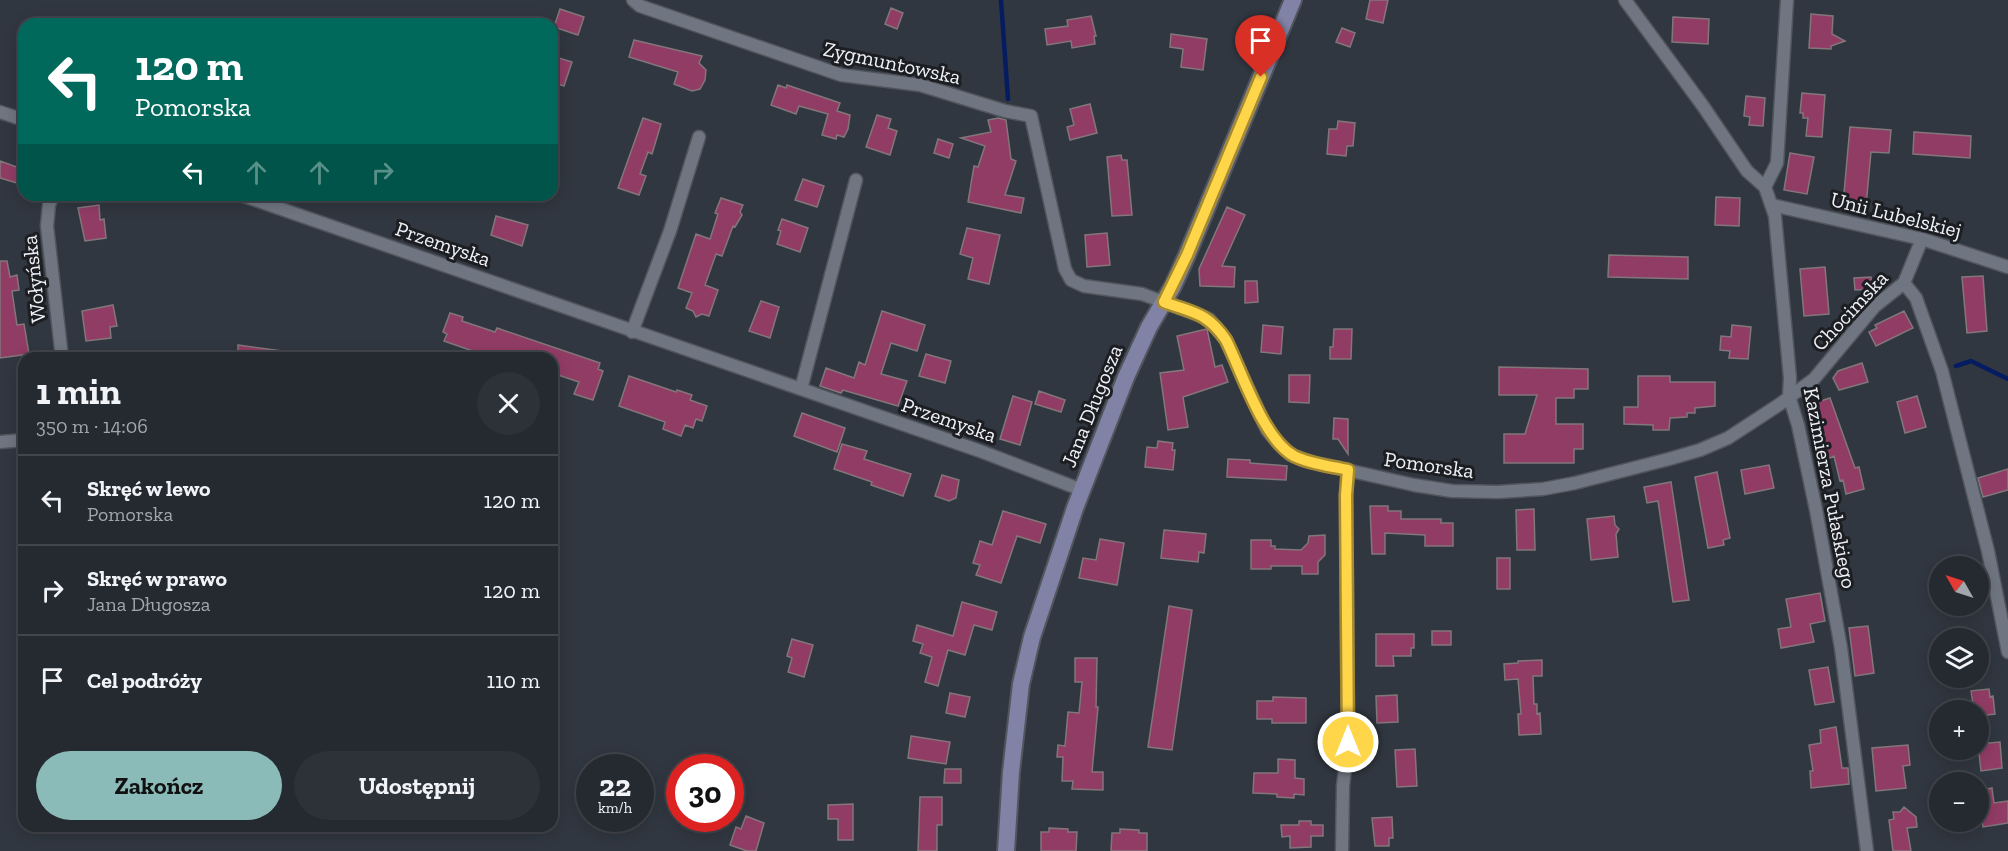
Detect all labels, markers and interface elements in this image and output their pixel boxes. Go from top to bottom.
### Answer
pin [1235,15,1286,77]
icon: arrive [1244,24,1277,57]
street label: Zygmuntowska [821,36,963,89]
text: 120 m [135,40,243,91]
icon: left [36,42,114,120]
text: Pomorska [135,91,251,123]
icon: left [177,156,210,189]
icon: ahead [240,156,273,189]
icon: ahead [303,156,336,189]
icon: right [366,156,399,189]
street label: Unii Lubelskiej [1828,186,1964,244]
street label: Przemyska [392,216,494,271]
street label: Wołyńska [16,234,51,324]
street label: Chocimska [1806,266,1893,356]
street label: Jana Długosza [1056,341,1127,471]
text: 1 min [36,370,121,413]
button: close [477,372,540,435]
street label: Kazimierza Pułaskiego [1799,385,1862,591]
street label: Przemyska [898,392,1000,447]
text: 350 m · 14:06 [36,414,148,438]
street label: Pomorska [1383,446,1476,483]
text: Skręć w lewo [87,475,211,502]
icon: left [36,484,69,517]
text: 120 m [484,487,540,514]
text: Pomorska [87,502,173,526]
north arrow [1929,556,1989,616]
map controls [1929,556,1989,832]
text: Skręć w prawo [87,565,227,592]
icon: right [36,574,69,607]
text: 120 m [484,577,540,604]
text: Jana Długosza [87,592,210,616]
button: layers [1929,628,1989,688]
icon: arrive [36,664,69,697]
text: Cel podróży [87,667,202,694]
text: 110 m [486,667,540,694]
button: + [1929,700,1989,760]
position arrow [1316,710,1380,774]
button: Zakończ [36,751,282,820]
button: Udostępnij [294,751,540,820]
speed limit sign: 30 [666,754,744,832]
text: 22 [599,768,631,804]
button: − [1929,772,1989,832]
text: km/h [598,799,632,817]

